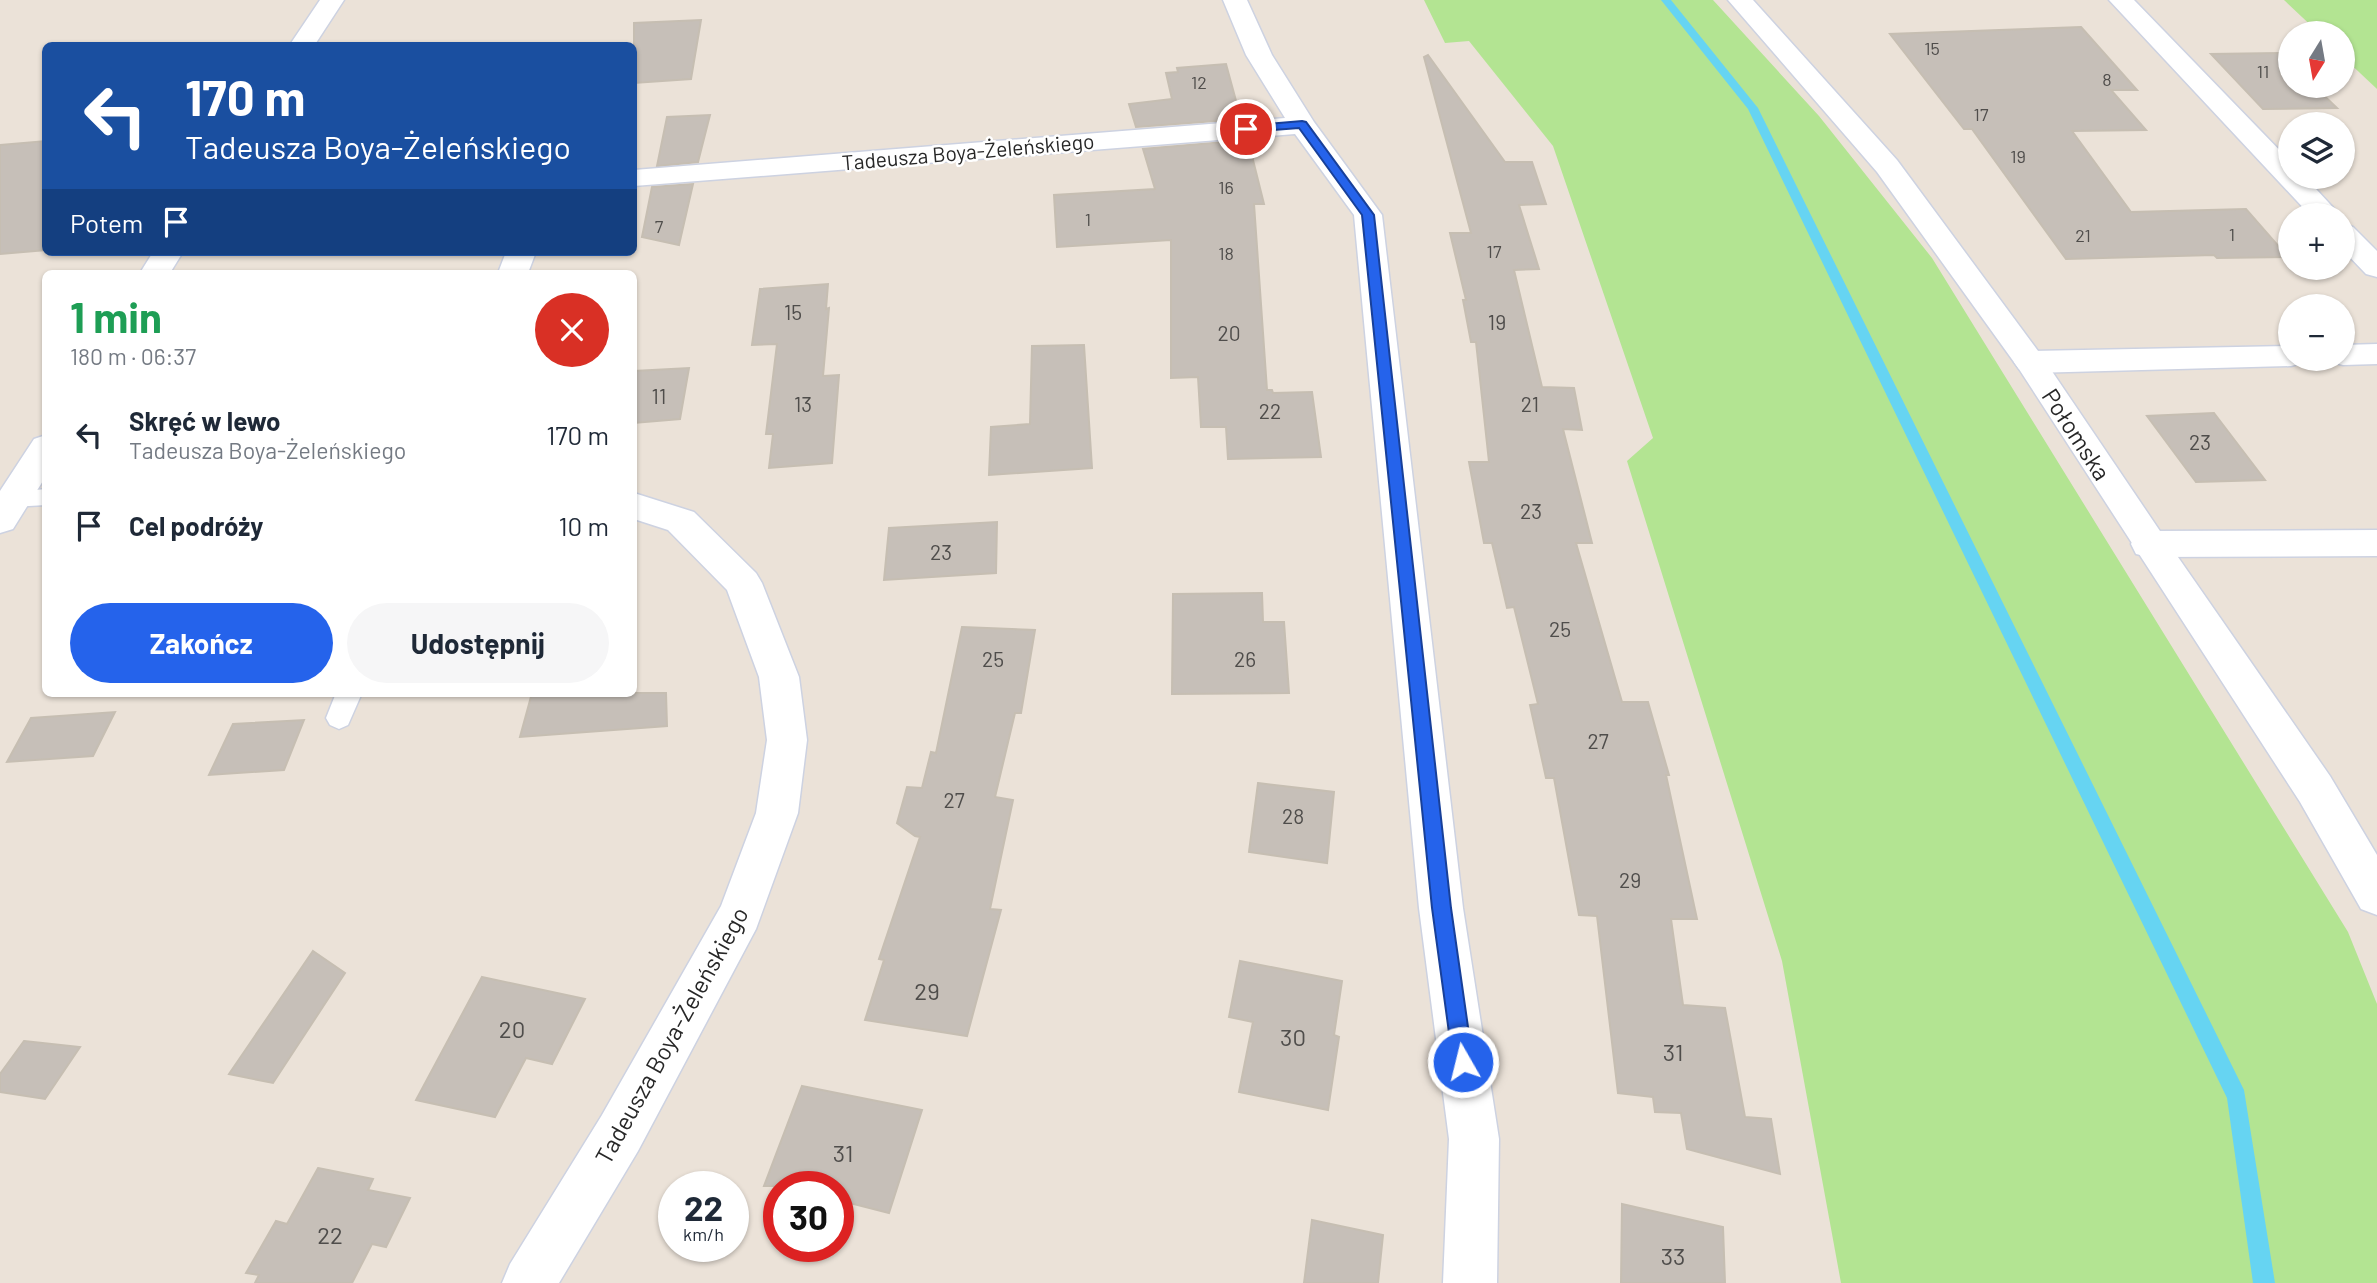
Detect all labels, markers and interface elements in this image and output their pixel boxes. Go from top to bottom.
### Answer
north arrow [2278,21,2356,98]
map controls [2278,21,2355,371]
house number: 15 [1924,37,1940,59]
house number: 11 [2257,60,2269,82]
text: 170 m [185,67,305,126]
house number: 8 [2102,68,2112,90]
icon: left [70,70,161,161]
house number: 12 [1191,71,1207,93]
pin [1216,99,1276,159]
house number: 17 [1974,103,1989,125]
icon: arrive [1227,110,1265,148]
button: layers [2278,112,2355,189]
text: Tadeusza Boya-Żeleńskiego [185,127,571,165]
street label: Tadeusza Boya-Żeleńskiego [841,128,1095,174]
house number: 19 [2010,145,2026,167]
house number: 16 [1218,176,1234,198]
icon: arrive [157,203,195,241]
button: + [2278,203,2355,280]
text: Potem [70,207,143,238]
house number: 1 [1085,208,1091,230]
house number: 7 [655,215,664,237]
house number: 1 [2229,223,2235,245]
house number: 21 [2075,224,2091,246]
house number: 17 [1487,240,1502,262]
house number: 18 [1218,242,1234,264]
text: 1 min [70,291,162,341]
button: close [535,293,609,367]
button: − [2278,294,2355,371]
house number: 15 [784,299,802,324]
house number: 19 [1488,309,1506,334]
house number: 20 [1217,320,1241,345]
text: 180 m · 06:37 [70,342,196,370]
house number: 11 [652,383,666,408]
street label: Połomska [2037,383,2117,485]
house number: 13 [794,391,812,416]
house number: 21 [1521,391,1539,416]
house number: 22 [1259,398,1281,423]
text: Skręć w lewo [129,405,281,436]
icon: left [70,416,108,454]
text: 170 m [546,419,609,450]
house number: 23 [2189,429,2211,454]
text: Tadeusza Boya-Żeleńskiego [129,436,406,464]
house number: 23 [1520,498,1542,523]
icon: arrive [70,507,108,545]
text: Cel podróży [129,510,263,541]
text: 10 m [559,510,609,541]
house number: 23 [930,539,952,564]
button: Zakończ [70,603,333,683]
button: Udostępnij [347,603,609,683]
house number: 25 [1549,616,1571,641]
house number: 25 [982,646,1004,671]
house number: 26 [1234,646,1256,671]
house number: 27 [1587,728,1609,753]
house number: 27 [943,787,965,812]
house number: 28 [1282,803,1304,828]
house number: 29 [1619,867,1641,892]
street label: Tadeusza Boya-Żeleńskiego [588,901,754,1169]
house number: 29 [914,976,940,1005]
house number: 20 [499,1014,525,1043]
house number: 30 [1280,1022,1306,1051]
position arrow [1426,1025,1500,1099]
house number: 31 [1663,1037,1683,1066]
house number: 31 [833,1138,853,1167]
speed limit sign: 30 [763,1171,854,1262]
text: 22 [684,1186,723,1228]
house number: 22 [317,1220,343,1249]
text: km/h [683,1223,724,1245]
house number: 33 [1661,1241,1685,1270]

